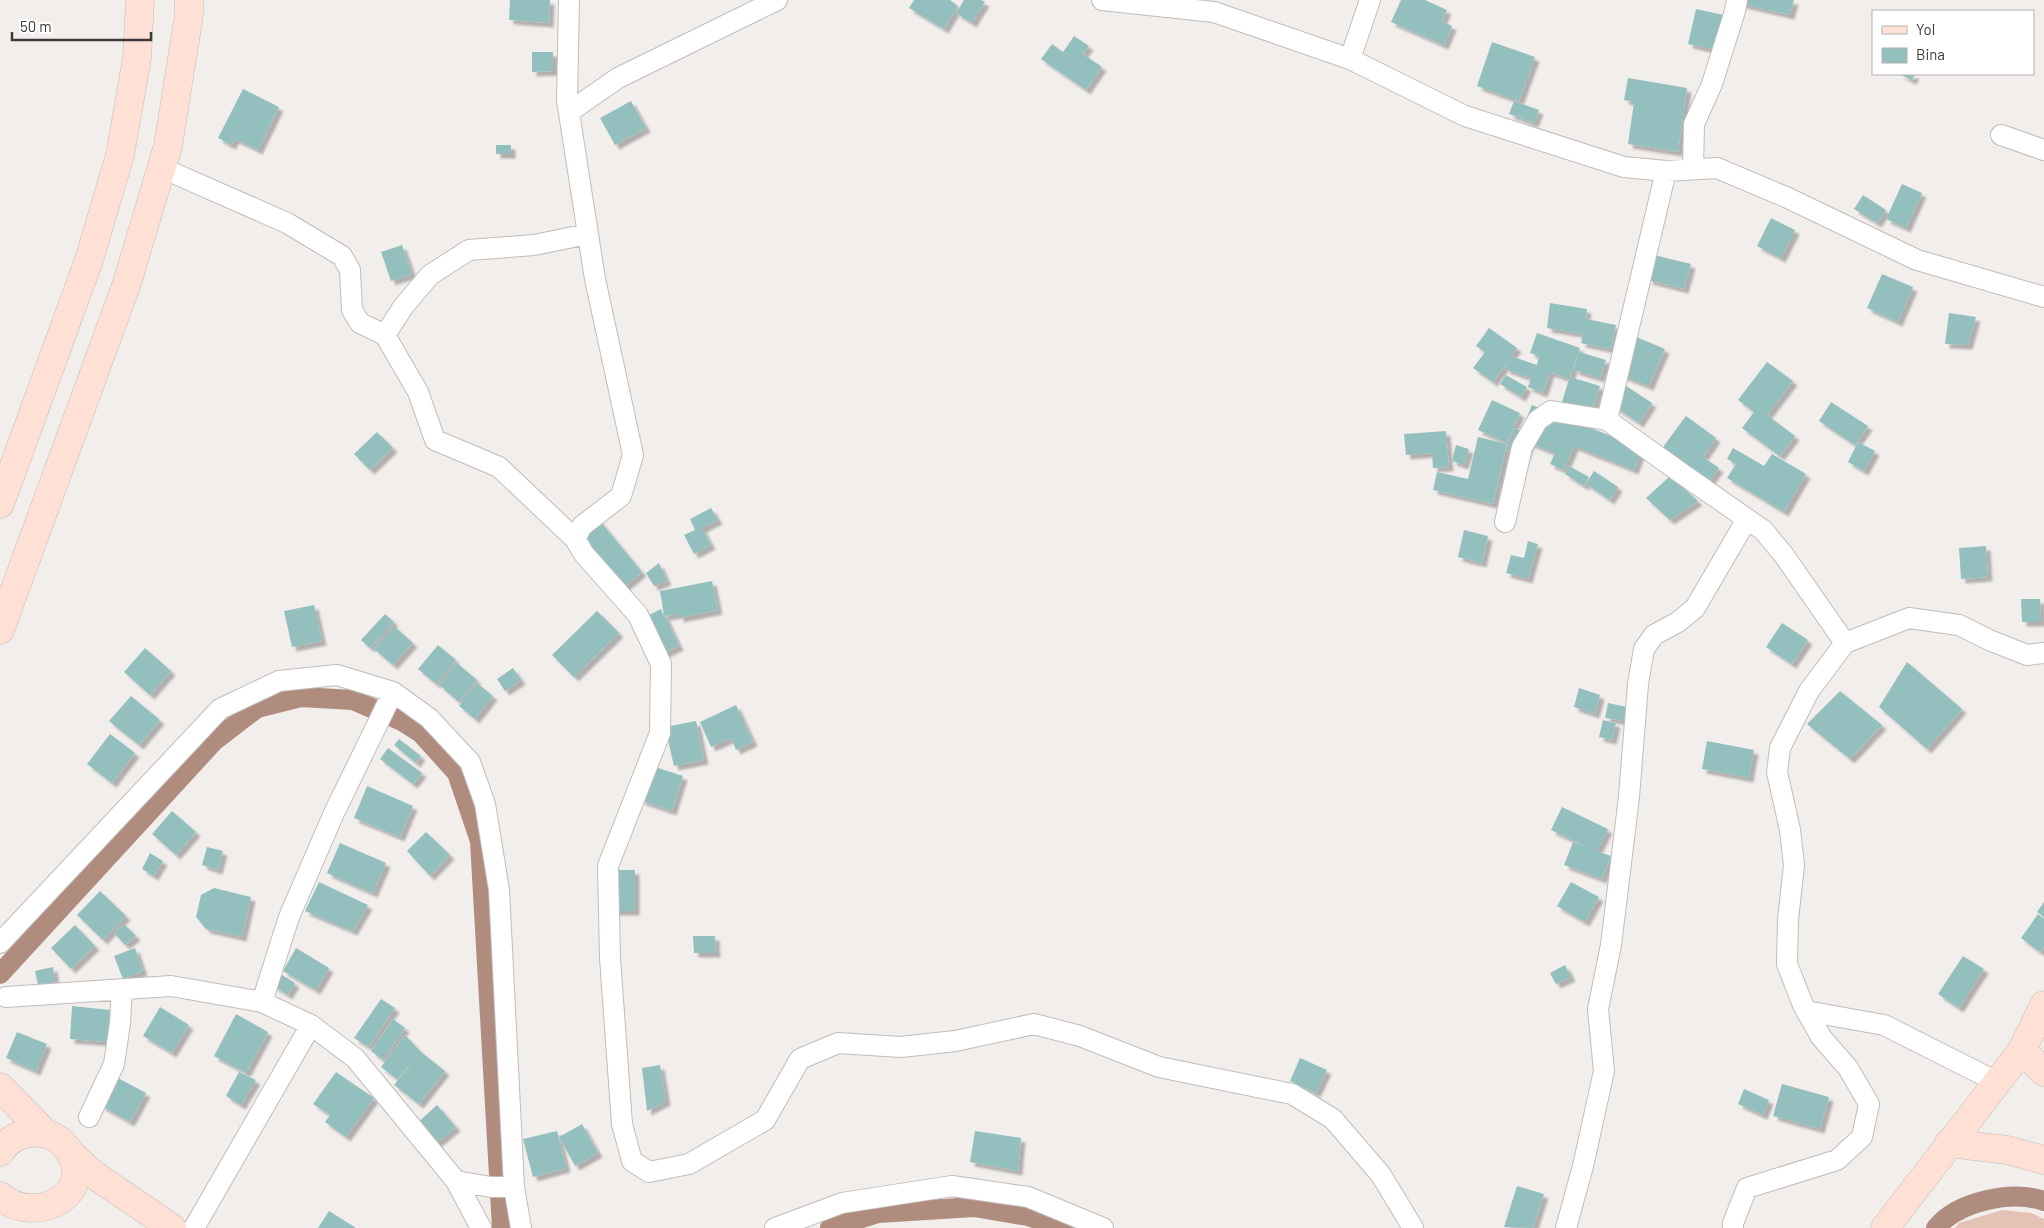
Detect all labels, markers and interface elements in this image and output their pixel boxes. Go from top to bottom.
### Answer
scale bar [12,10,151,42]
legend [1872,10,2034,75]
text: 50 m [20,17,52,35]
text: Yol [1916,20,1935,38]
text: Bina [1916,45,1945,63]

